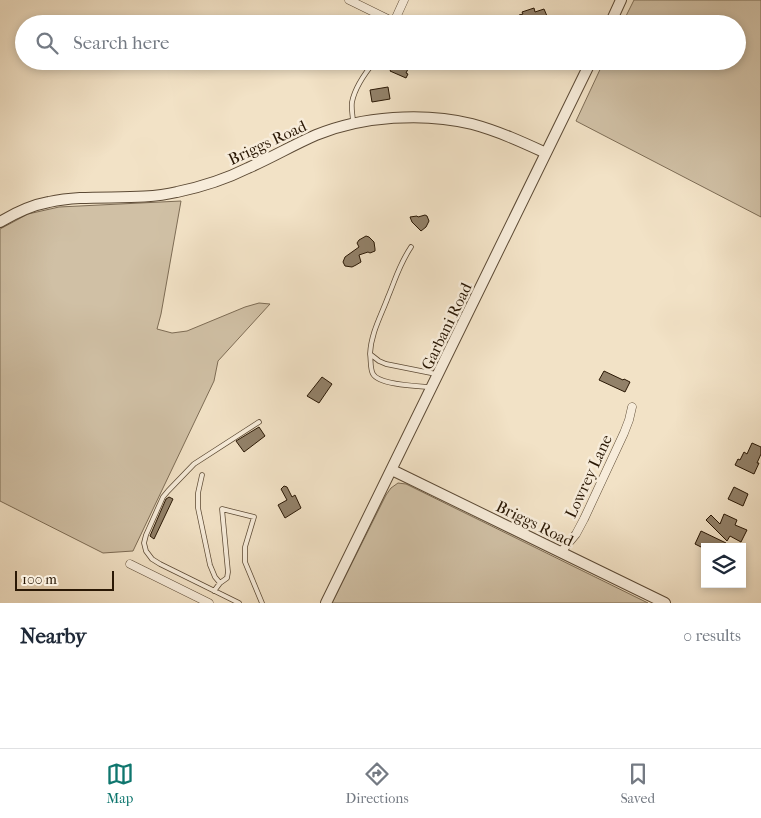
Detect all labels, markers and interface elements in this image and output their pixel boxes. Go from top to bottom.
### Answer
search box [15,15,746,70]
icon: search [33,29,61,57]
text: Search here [73,32,169,54]
street label: Briggs Road [225,116,310,169]
street label: Garbani Road [417,279,476,373]
street label: Lowrey Lane [561,431,616,521]
street label: Briggs Road [493,497,577,551]
map controls [701,543,746,588]
button: layers [701,543,746,588]
scale bar [15,568,114,591]
text: 100 m [22,571,57,588]
text: Nearby [20,624,86,648]
text: 0 results [683,626,741,645]
tab: Map [106,760,134,807]
tab: Directions [346,760,409,807]
tab: Saved [620,760,655,807]

